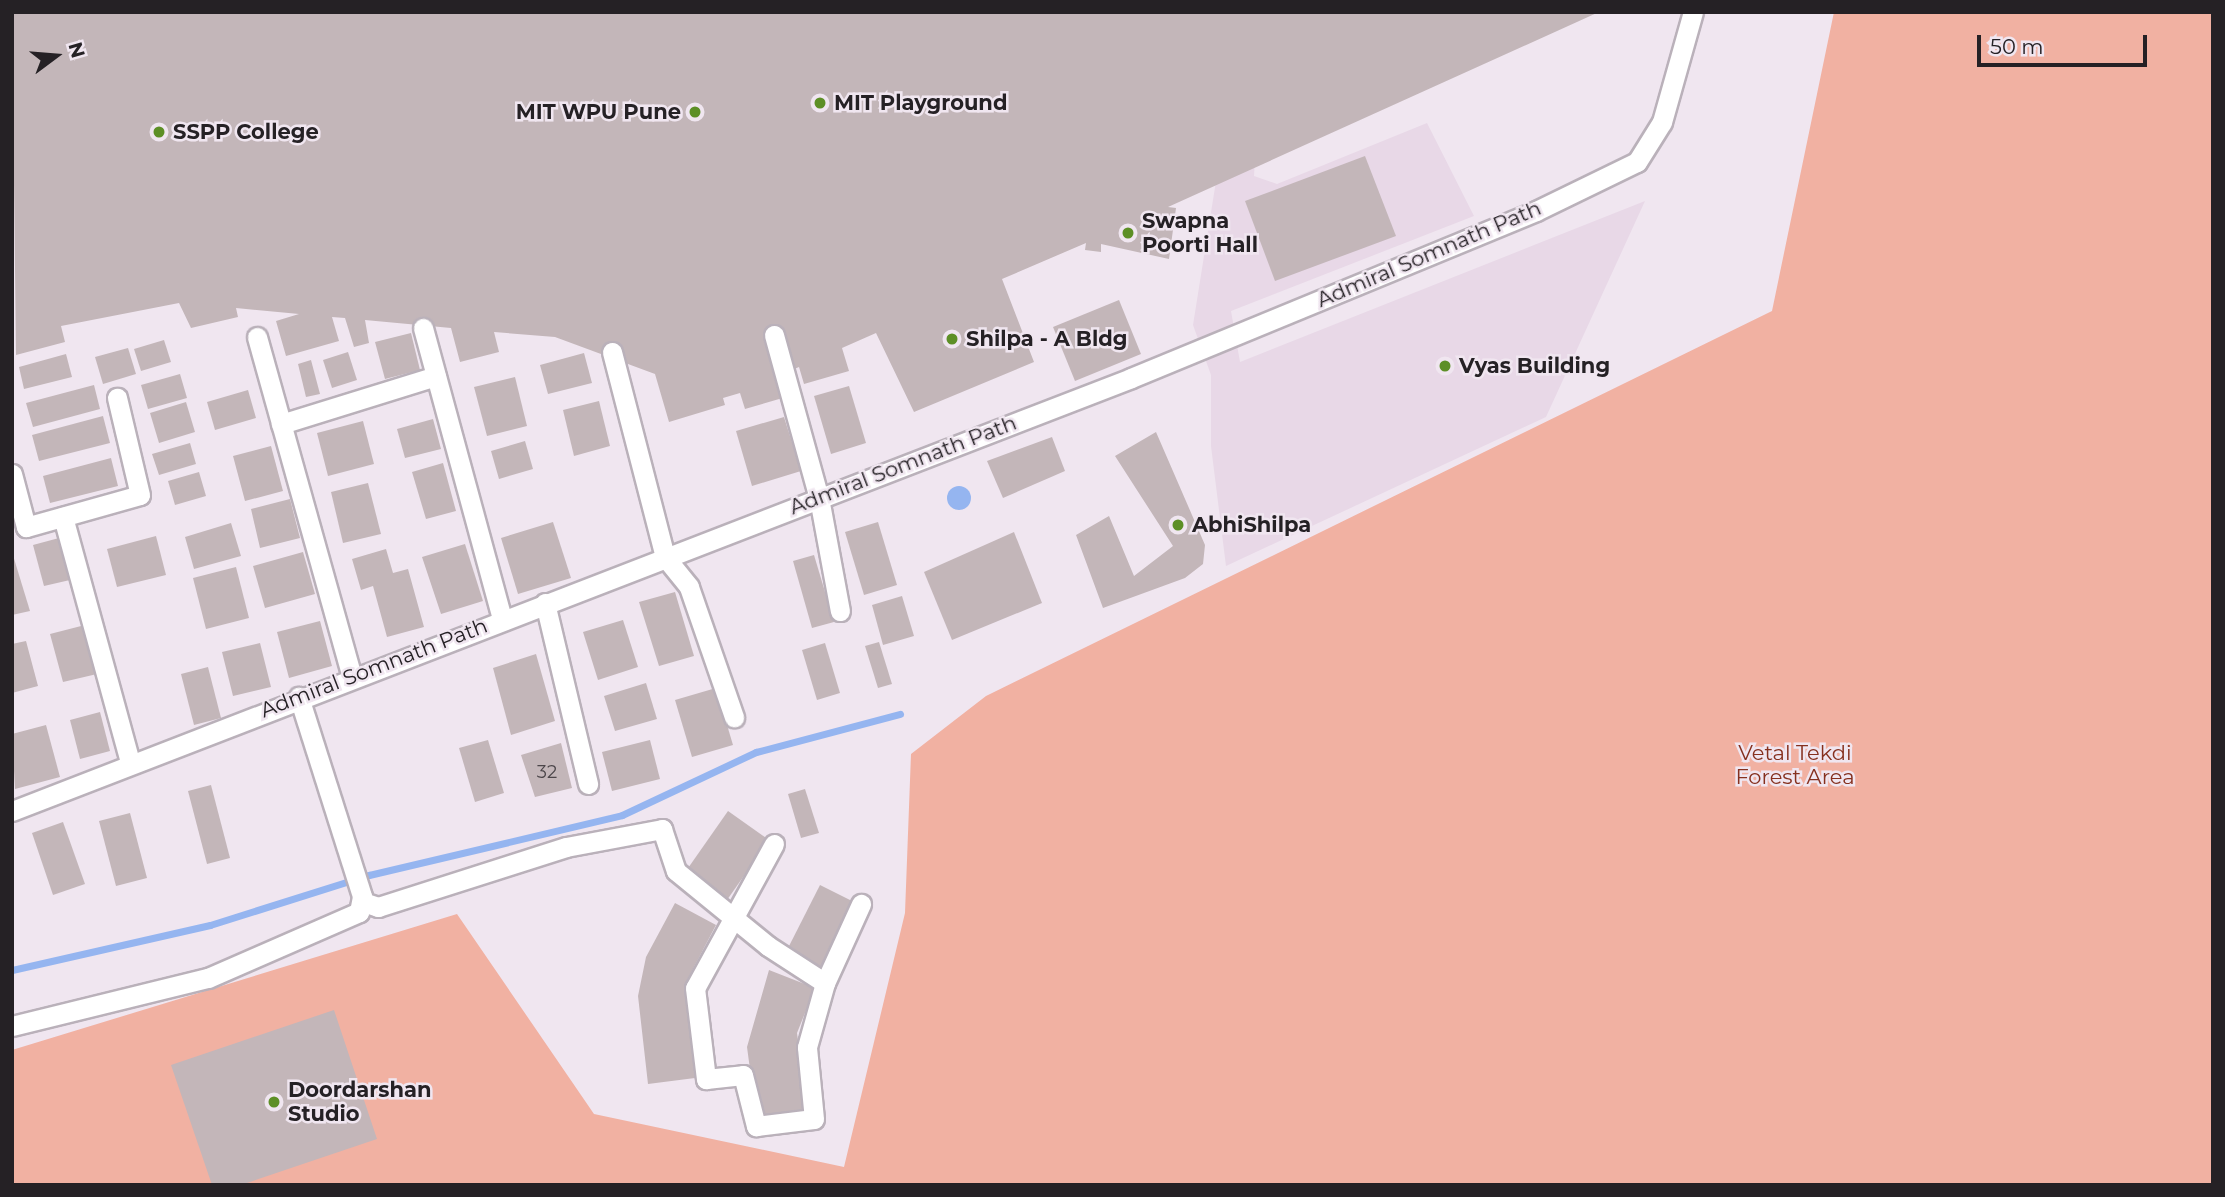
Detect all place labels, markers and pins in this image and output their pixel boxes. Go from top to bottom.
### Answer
place label: MIT Playground [834,90,1007,116]
marker: MIT Playground [812,95,828,111]
place label: MIT WPU Pune [516,99,681,125]
marker: MIT WPU Pune [687,104,703,120]
place label: SSPP College [173,119,319,145]
marker: SSPP College [151,124,167,140]
place label: Swapna Poorti Hall [1142,208,1258,258]
marker: Swapna Poorti Hall [1120,225,1136,241]
place label: Shilpa - A Bldg [966,326,1127,352]
marker: Shilpa - A Bldg [944,331,960,347]
place label: Vyas Building [1459,353,1610,379]
marker: Vyas Building [1437,358,1453,374]
place label: AbhiShilpa [1192,512,1311,538]
marker: AbhiShilpa [1170,517,1186,533]
place label: Doordarshan Studio [288,1077,431,1127]
marker: Doordarshan Studio [266,1094,282,1110]

